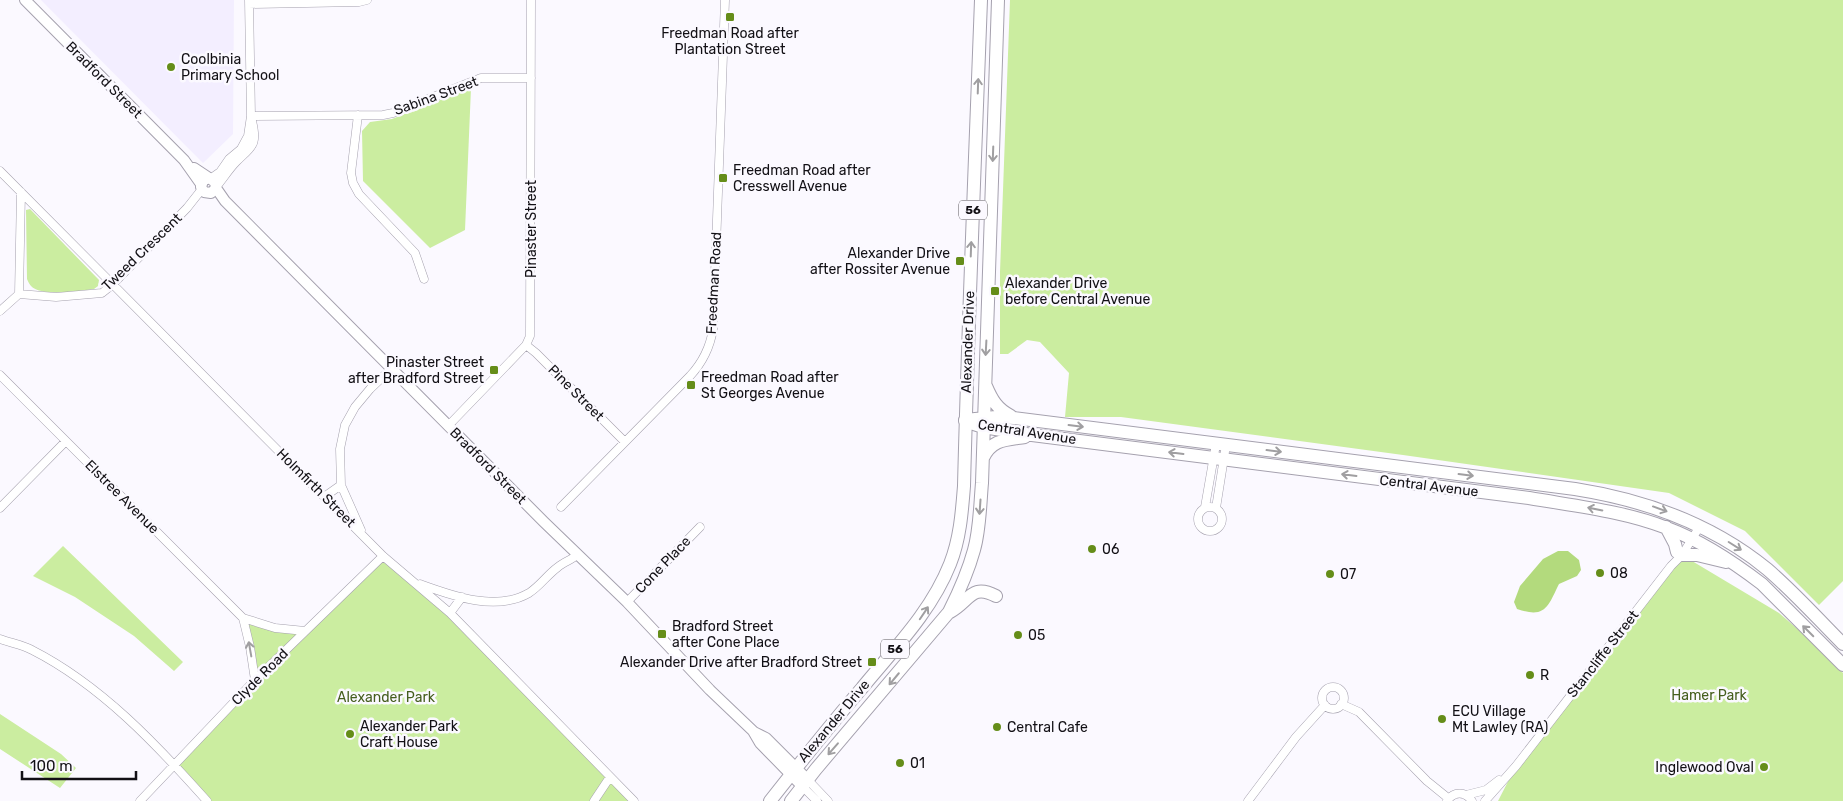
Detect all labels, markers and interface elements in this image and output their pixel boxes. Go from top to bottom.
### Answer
marker: Freedman Road after Plantation Street [724,11,736,23]
place label: Freedman Road after Plantation Street [661,25,799,58]
street label: Bradford Street [62,38,146,122]
place label: Coolbinia Primary School [181,51,279,84]
marker: Coolbinia Primary School [165,61,177,73]
street label: Sabina Street [392,73,481,119]
one-way arrow [973,79,983,95]
one-way arrow [988,145,997,161]
place label: Freedman Road after Cresswell Avenue [733,162,871,195]
marker: Freedman Road after Cresswell Avenue [717,172,729,184]
street label: Pinaster Street [523,180,540,278]
road number: 56 [959,200,987,220]
street label: Tweed Crescent [99,209,186,294]
street label: Freedman Road [703,231,725,335]
one-way arrow [966,241,976,258]
place label: Alexander Drive after Rossiter Avenue [810,245,950,278]
marker: Alexander Drive after Rossiter Avenue [954,255,966,267]
place label: Alexander Drive before Central Avenue [1005,275,1150,308]
marker: Alexander Drive before Central Avenue [989,285,1001,297]
street label: Alexander Drive [958,290,978,393]
one-way arrow [981,340,990,356]
place label: Pinaster Street after Bradford Street [348,354,485,387]
street label: Pine Street [544,361,608,425]
marker: Pinaster Street after Bradford Street [488,364,500,376]
place label: Freedman Road after St Georges Avenue [701,369,839,402]
marker: Freedman Road after St Georges Avenue [685,379,697,391]
street label: Central Avenue [977,416,1078,448]
one-way arrow [1068,421,1084,431]
street label: Bradford Street [446,424,530,508]
street label: Holmfirth Street [273,445,359,531]
one-way arrow [1266,446,1282,456]
one-way arrow [1168,448,1184,458]
street label: Elstree Avenue [82,457,163,538]
one-way arrow [1342,470,1358,480]
one-way arrow [1457,470,1473,480]
street label: Central Avenue [1379,472,1480,501]
one-way arrow [976,498,985,514]
one-way arrow [1587,504,1603,514]
one-way arrow [1651,505,1667,514]
street label: Cone Place [632,533,695,597]
place label: 06 [1102,541,1119,558]
one-way arrow [1727,541,1741,551]
marker: 06 [1086,543,1098,555]
place label: 08 [1610,565,1628,582]
place label: 07 [1340,566,1356,583]
marker: 08 [1594,567,1606,579]
marker: 07 [1324,568,1336,580]
one-way arrow [919,606,929,620]
street label: Stancliffe Street [1564,607,1643,701]
place label: Bradford Street after Cone Place [672,618,780,651]
one-way arrow [1802,625,1815,637]
place label: 05 [1028,627,1045,644]
marker: Bradford Street after Cone Place [656,628,668,640]
marker: 05 [1012,629,1024,641]
road number: 56 [881,640,909,659]
one-way arrow [245,641,255,657]
street label: Clyde Road [228,645,292,709]
place label: Alexander Drive after Bradford Street [620,654,863,671]
marker: Alexander Drive after Bradford Street [866,656,878,668]
place label: R [1540,667,1549,684]
marker: R [1524,669,1536,681]
one-way arrow [888,672,899,685]
street label: Alexander Drive [795,676,874,766]
park label: Hamer Park [1671,687,1748,704]
park label: Alexander Park [337,689,436,706]
place label: ECU Village Mt Lawley (RA) [1452,703,1548,736]
marker: ECU Village Mt Lawley (RA) [1436,713,1448,725]
place label: Alexander Park Craft House [360,718,459,751]
place label: Central Cafe [1007,719,1088,736]
marker: Central Cafe [991,721,1003,733]
marker: Alexander Park Craft House [344,728,356,740]
one-way arrow [828,743,839,756]
scale bar [22,748,136,780]
place label: 01 [910,755,925,772]
text: 100 m [30,757,72,775]
marker: 01 [894,757,906,769]
place label: Inglewood Oval [1655,759,1754,776]
marker: Inglewood Oval [1758,761,1770,773]

